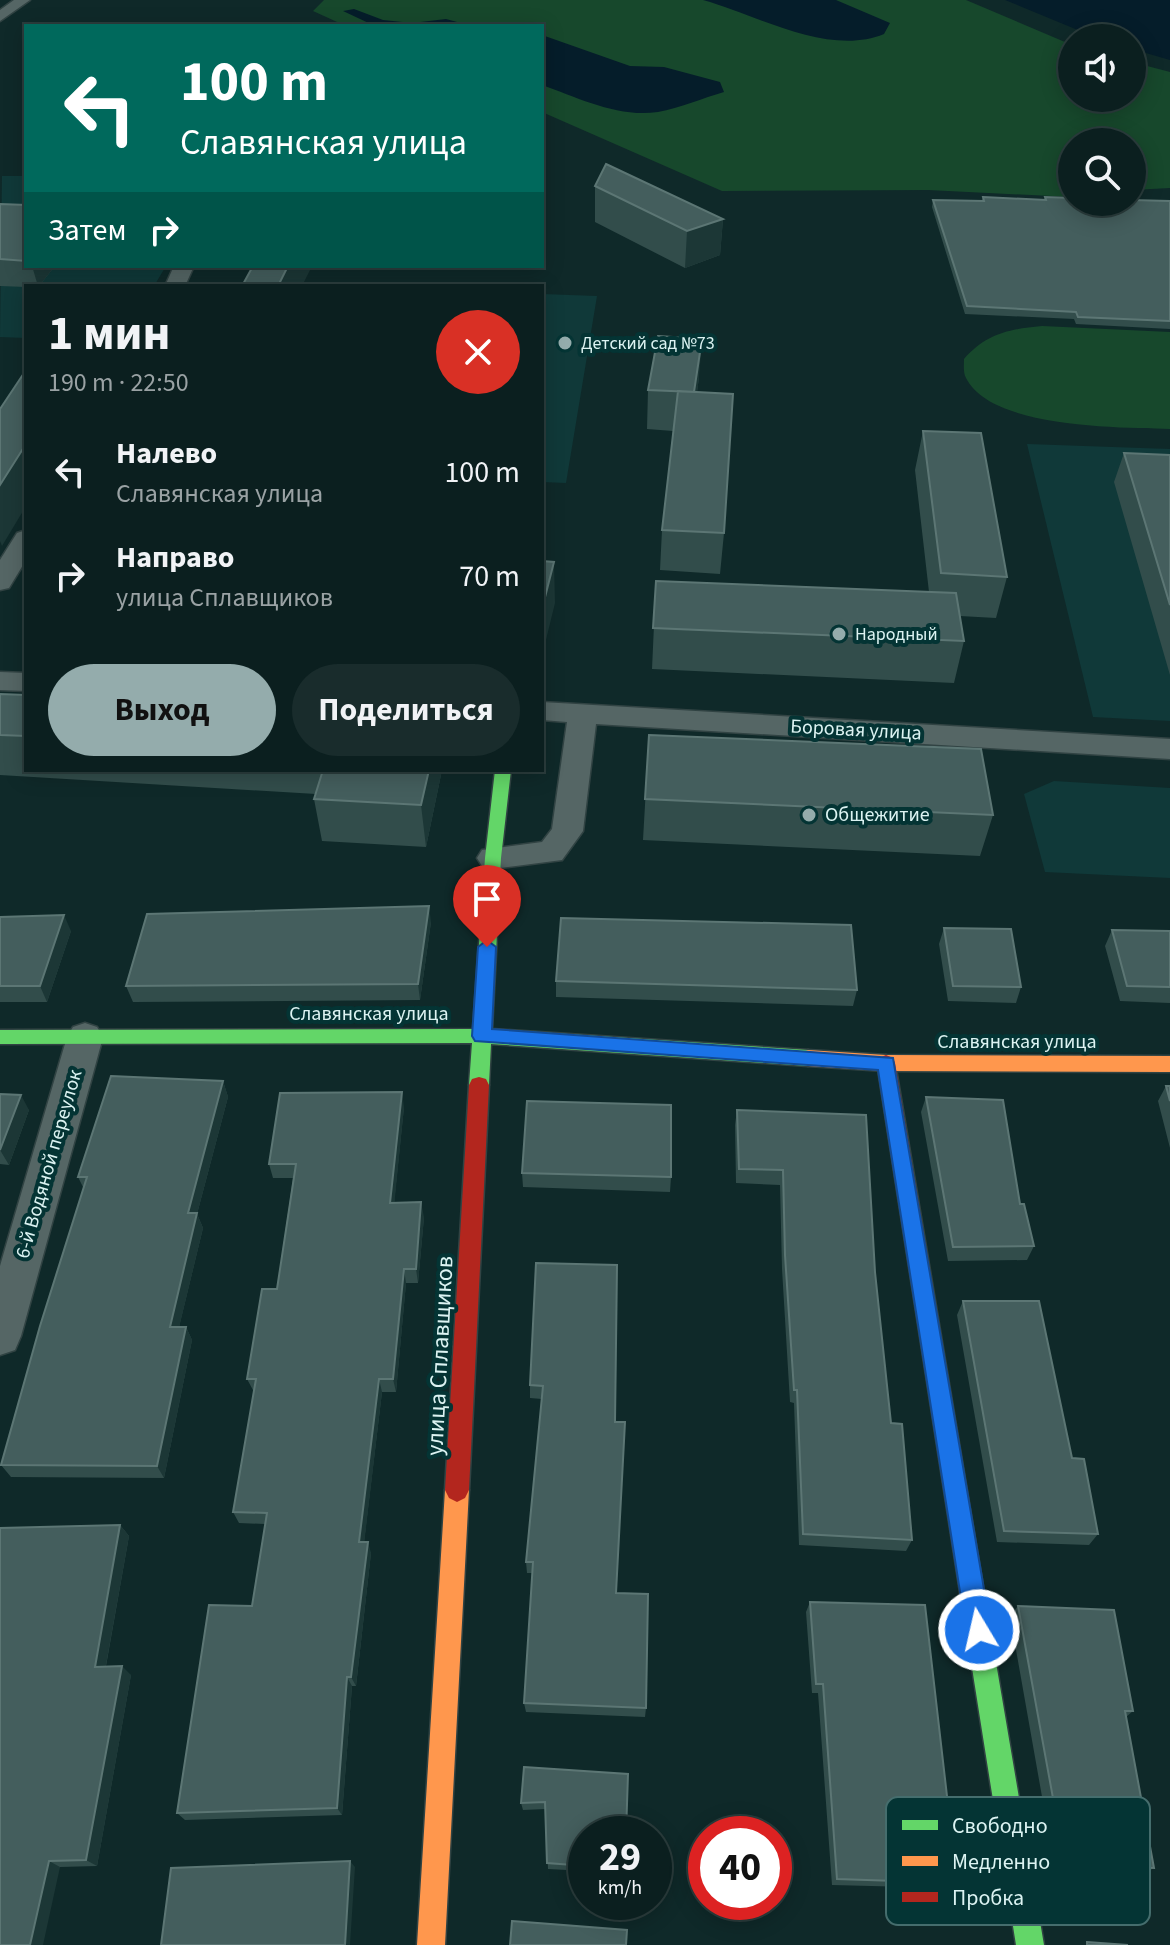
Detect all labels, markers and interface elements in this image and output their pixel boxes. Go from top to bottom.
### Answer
map controls [1058,24,1146,216]
button: sound [1058,24,1146,112]
text: 100 m [180,43,328,122]
icon: left [48,56,152,160]
text: Славянская улица [180,117,467,168]
button: search [1058,128,1146,216]
icon: right [142,208,186,252]
text: Затем [48,209,126,252]
text: 1 мин [48,300,171,368]
button: close [436,310,520,394]
place label: Детский сад №73 [581,331,715,356]
marker: Детский сад №73 [556,334,574,352]
text: 190 m · 22:50 [48,364,189,401]
text: Налево [116,432,217,475]
icon: left [48,450,92,494]
text: 100 m [444,451,520,494]
text: Славянская улица [116,475,323,512]
text: Направо [116,536,234,579]
icon: right [48,554,92,598]
text: 70 m [459,555,520,598]
text: улица Сплавщиков [116,579,333,616]
place label: Народный [855,622,938,647]
marker: Народный [830,625,848,643]
button: Выход [48,664,276,756]
button: Поделиться [292,664,520,756]
street label: Боровая улица [790,713,922,747]
place label: Общежитие [825,801,930,829]
marker: Общежитие [800,806,818,824]
pin [453,865,521,947]
icon: arrive [465,877,509,921]
street label: Славянская улица [289,1000,449,1028]
street label: Славянская улица [937,1028,1097,1056]
street label: 6-й Водяной переулок [9,1066,89,1262]
street label: улица Сплавщиков [417,1255,463,1457]
position arrow [937,1588,1021,1672]
legend [886,1797,1150,1925]
text: Свободно [952,1810,1048,1842]
speed limit sign: 40 [688,1816,792,1920]
text: 29 [599,1829,641,1886]
text: Медленно [952,1846,1050,1878]
text: km/h [598,1874,642,1902]
text: Пробка [952,1882,1024,1914]

